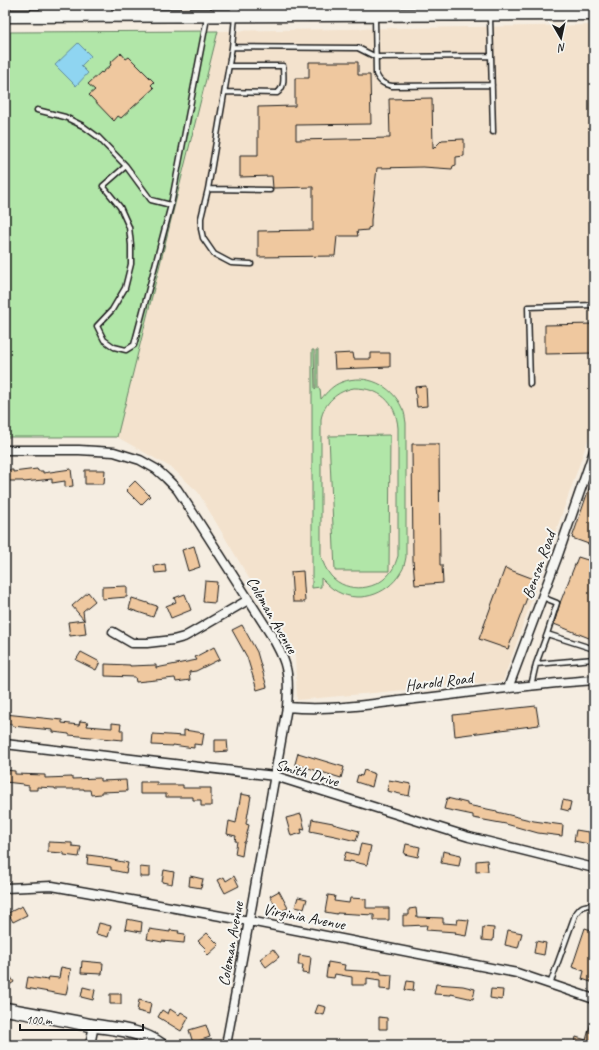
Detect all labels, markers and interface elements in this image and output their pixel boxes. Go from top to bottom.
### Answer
north arrow [541,18,581,58]
text: N [556,40,567,56]
street label: Benson Road [518,526,561,601]
street label: Coleman Avenue [242,573,303,658]
street label: Harold Road [404,668,476,696]
street label: Smith Drive [273,754,343,792]
street label: Coleman Avenue [214,898,249,988]
street label: Virginia Avenue [261,899,348,935]
scale bar [20,1006,143,1032]
text: 100 m [26,1012,53,1028]

